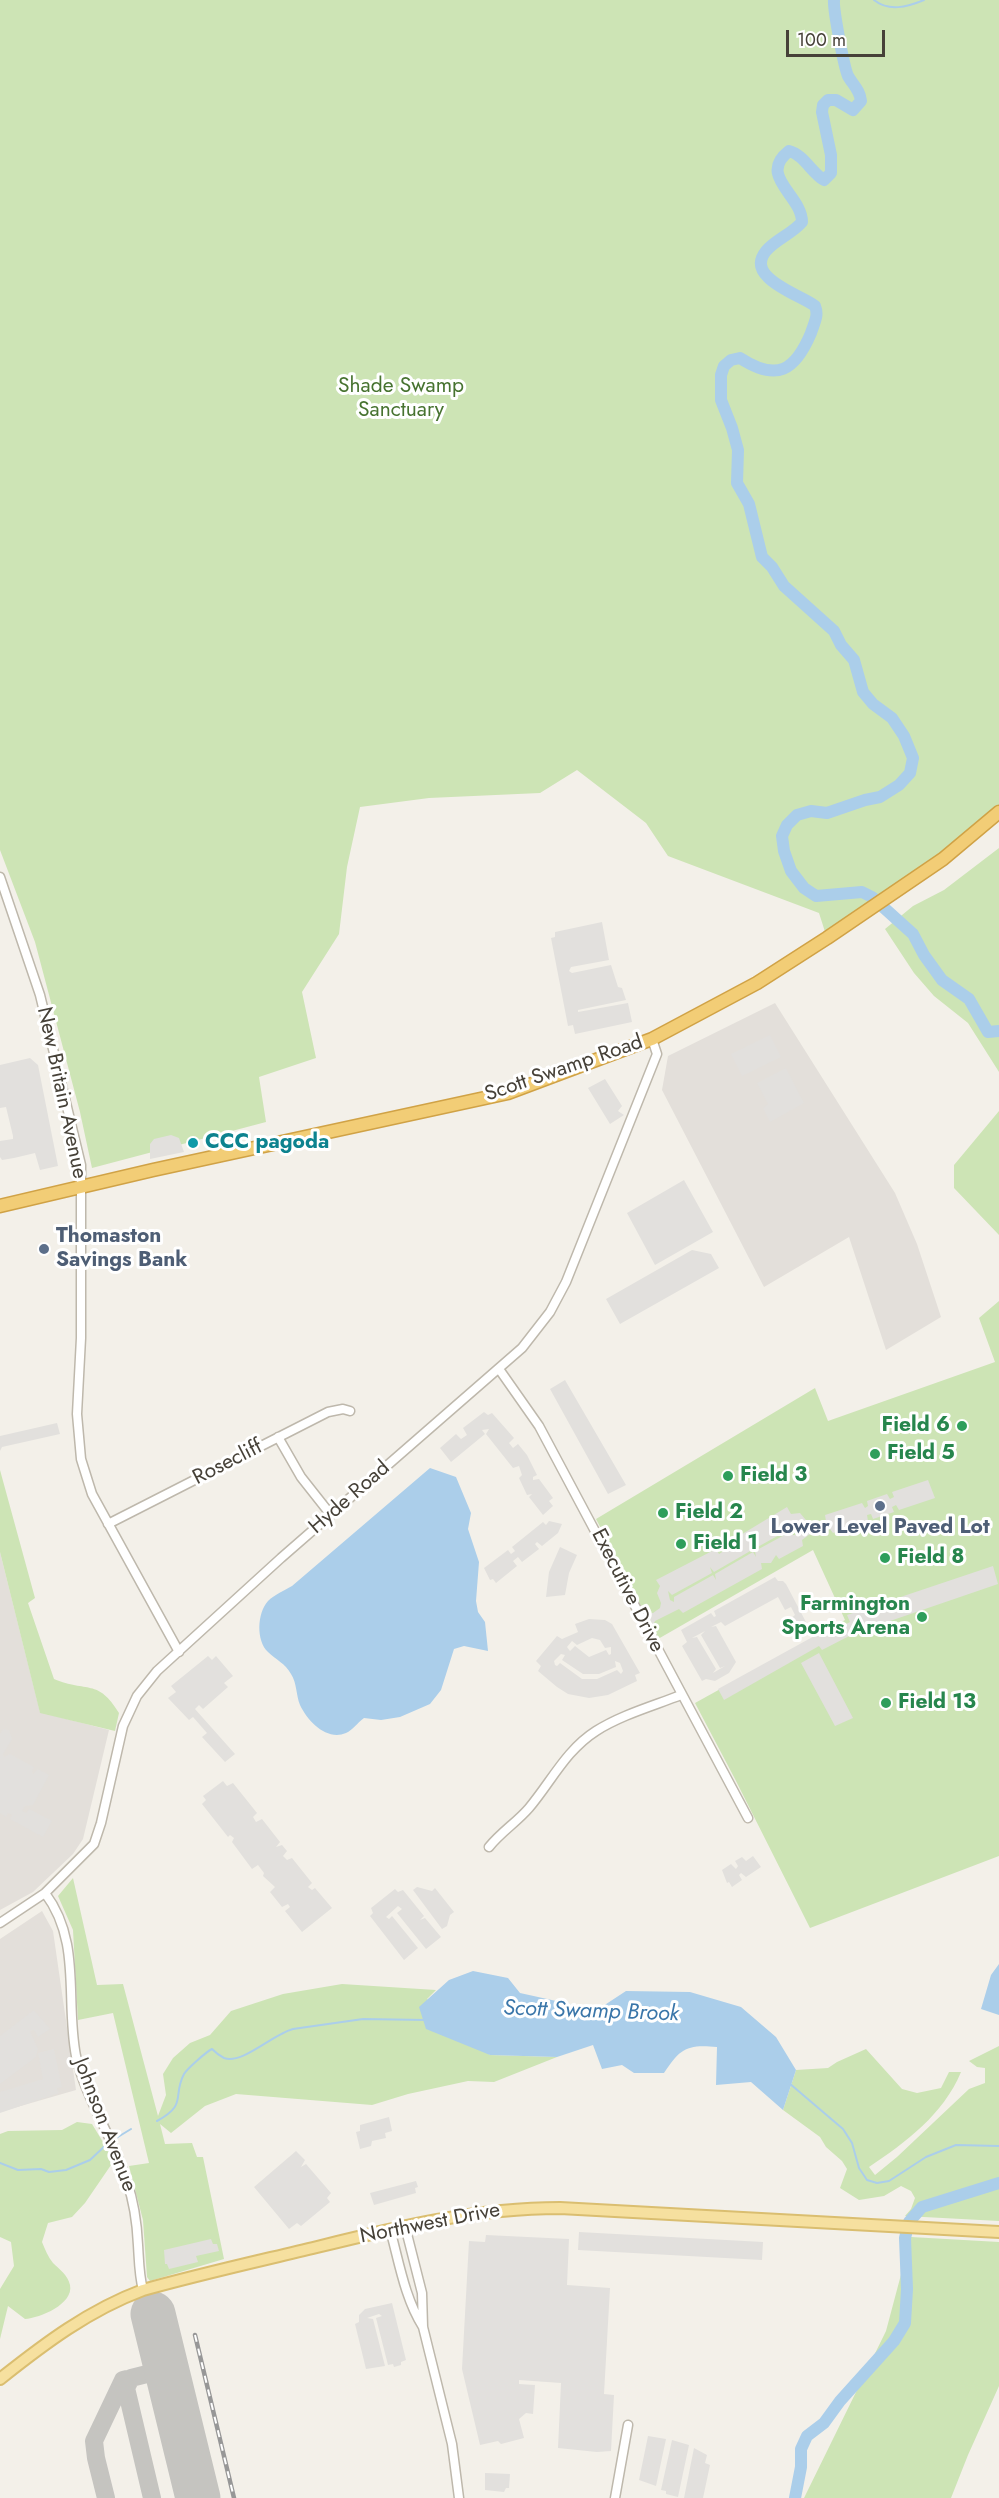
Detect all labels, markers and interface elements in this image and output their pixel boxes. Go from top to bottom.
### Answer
scale bar [789,18,888,56]
text: 100 m [797,27,846,53]
park label: Shade Swamp Sanctuary [338,374,464,424]
street label: New Britain Avenue [30,1005,92,1181]
street label: Scott Swamp Road [482,1030,646,1108]
place label: CCC pagoda [205,1130,329,1156]
marker: CCC pagoda [186,1136,200,1150]
place label: Thomaston Savings Bank [56,1224,187,1274]
marker: Thomaston Savings Bank [37,1242,51,1256]
place label: Field 6 [882,1413,950,1439]
marker: Field 6 [955,1419,969,1433]
street label: Rosecliff [189,1435,267,1491]
place label: Field 5 [887,1441,955,1467]
marker: Field 5 [868,1447,882,1461]
street label: Hyde Road [305,1456,395,1540]
place label: Field 3 [740,1463,807,1489]
marker: Field 3 [721,1469,735,1483]
marker: Lower Level Paved Lot [873,1499,887,1513]
place label: Field 2 [675,1500,743,1526]
marker: Field 2 [656,1506,670,1520]
place label: Lower Level Paved Lot [770,1515,990,1541]
street label: Executive Drive [585,1525,669,1657]
place label: Field 1 [693,1531,758,1557]
marker: Field 1 [674,1537,688,1551]
place label: Field 8 [897,1545,965,1571]
marker: Field 8 [878,1551,892,1565]
place label: Farmington Sports Arena [781,1592,910,1642]
marker: Farmington Sports Arena [915,1610,929,1624]
place label: Field 13 [898,1690,976,1716]
marker: Field 13 [879,1696,893,1710]
water label: Scott Swamp Brook [503,1996,679,2028]
street label: Johnson Avenue [67,2055,141,2195]
street label: Northwest Drive [358,2198,502,2250]

